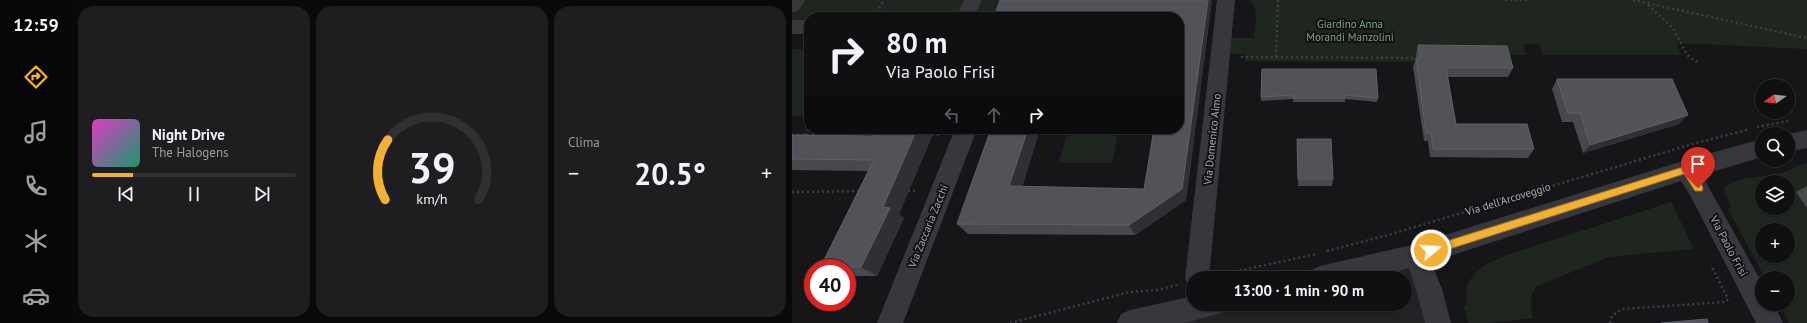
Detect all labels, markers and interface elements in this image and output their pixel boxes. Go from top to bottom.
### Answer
text: 12:59 [13,13,59,36]
park label: Giardino Anna Morandi Manzolini [1306,17,1394,44]
text: 80 m [886,24,947,61]
icon: right [820,28,872,80]
text: Via Paolo Frisi [886,60,995,83]
icon: directions [22,63,50,91]
north arrow [1755,79,1795,119]
map controls [1755,79,1795,311]
street label: Via Domenico Aimo [1200,93,1224,186]
icon: left [941,104,963,126]
icon: ahead [983,104,1005,126]
icon: right [1025,104,1047,126]
icon: music [22,118,50,146]
text: Night Drive [152,125,225,144]
button: search [1755,127,1795,167]
text: Clima [568,134,600,151]
text: 39 [408,140,456,193]
text: The Halogens [152,144,229,161]
pin [1681,147,1715,188]
icon: arrive [1687,153,1709,175]
text: 20.5° [634,154,706,193]
text: − [568,159,579,187]
text: + [761,159,772,187]
icon: phone [22,172,50,200]
button: layers [1755,175,1795,215]
street label: Via dell'Arcoveggio [1463,179,1552,219]
street label: Via Zaccaria Zacchi [905,182,951,271]
icon: previous [115,183,137,205]
icon: pause [183,183,205,205]
icon: next [251,183,273,205]
text: km/h [416,188,448,207]
street label: Via Paolo Frisi [1707,212,1751,279]
button: + [1755,223,1795,263]
icon: climate [22,227,50,255]
position arrow [1410,229,1452,271]
speed limit sign: 40 [804,259,856,311]
button: − [1755,271,1795,311]
text: 13:00 · 1 min · 90 m [1234,281,1364,300]
icon: car [22,282,50,310]

